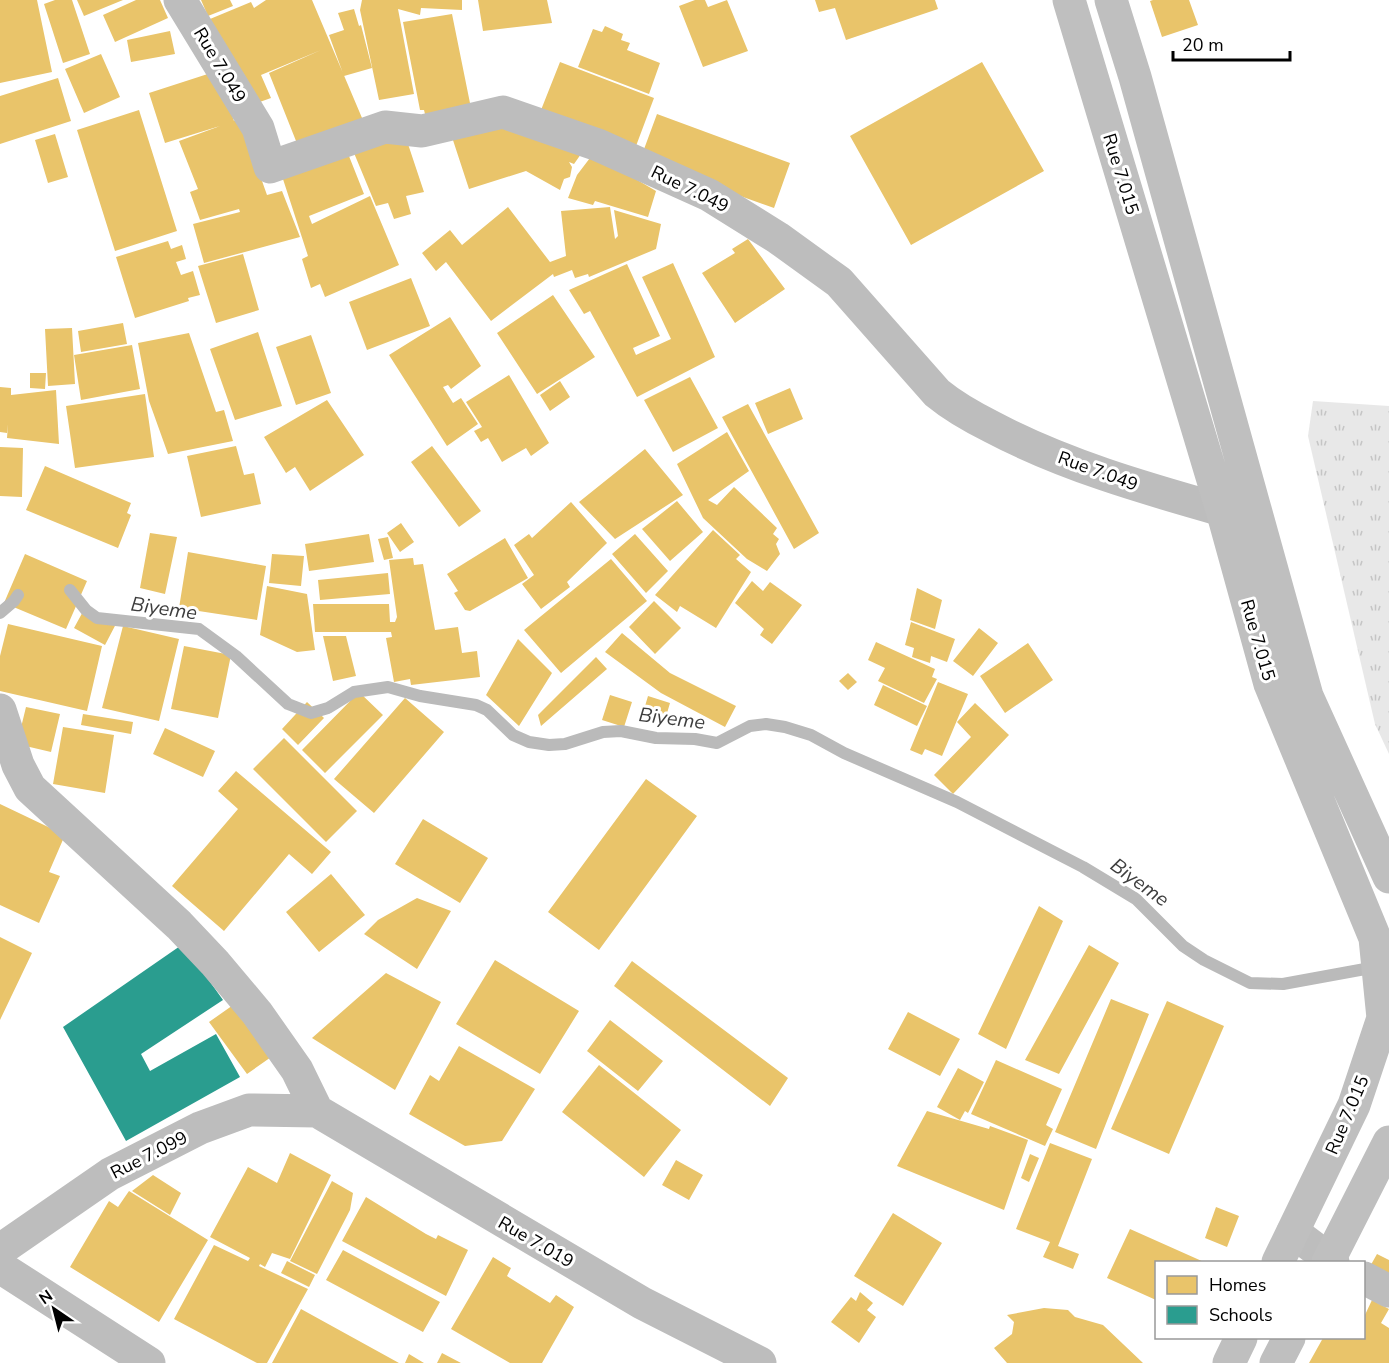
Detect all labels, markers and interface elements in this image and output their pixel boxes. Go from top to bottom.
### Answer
street label: Rue 7.049 [188,23,252,107]
scale bar [1173,24,1290,62]
text: 20 m [1182,33,1224,57]
street label: Rue 7.015 [1097,130,1145,218]
street label: Rue 7.049 [647,160,733,218]
street label: Rue 7.049 [1055,445,1141,497]
water label: Biyeme [129,590,199,627]
street label: Rue 7.015 [1235,596,1281,684]
water label: Biyeme [637,701,707,736]
water label: Biyeme [1105,852,1175,913]
street label: Rue 7.015 [1320,1072,1374,1158]
street label: Rue 7.099 [106,1125,192,1185]
street label: Rue 7.019 [494,1211,578,1273]
legend [1155,1261,1365,1339]
text: Homes [1209,1273,1266,1297]
north arrow [24,1279,84,1339]
text: N [35,1285,57,1310]
text: Schools [1209,1303,1273,1327]

